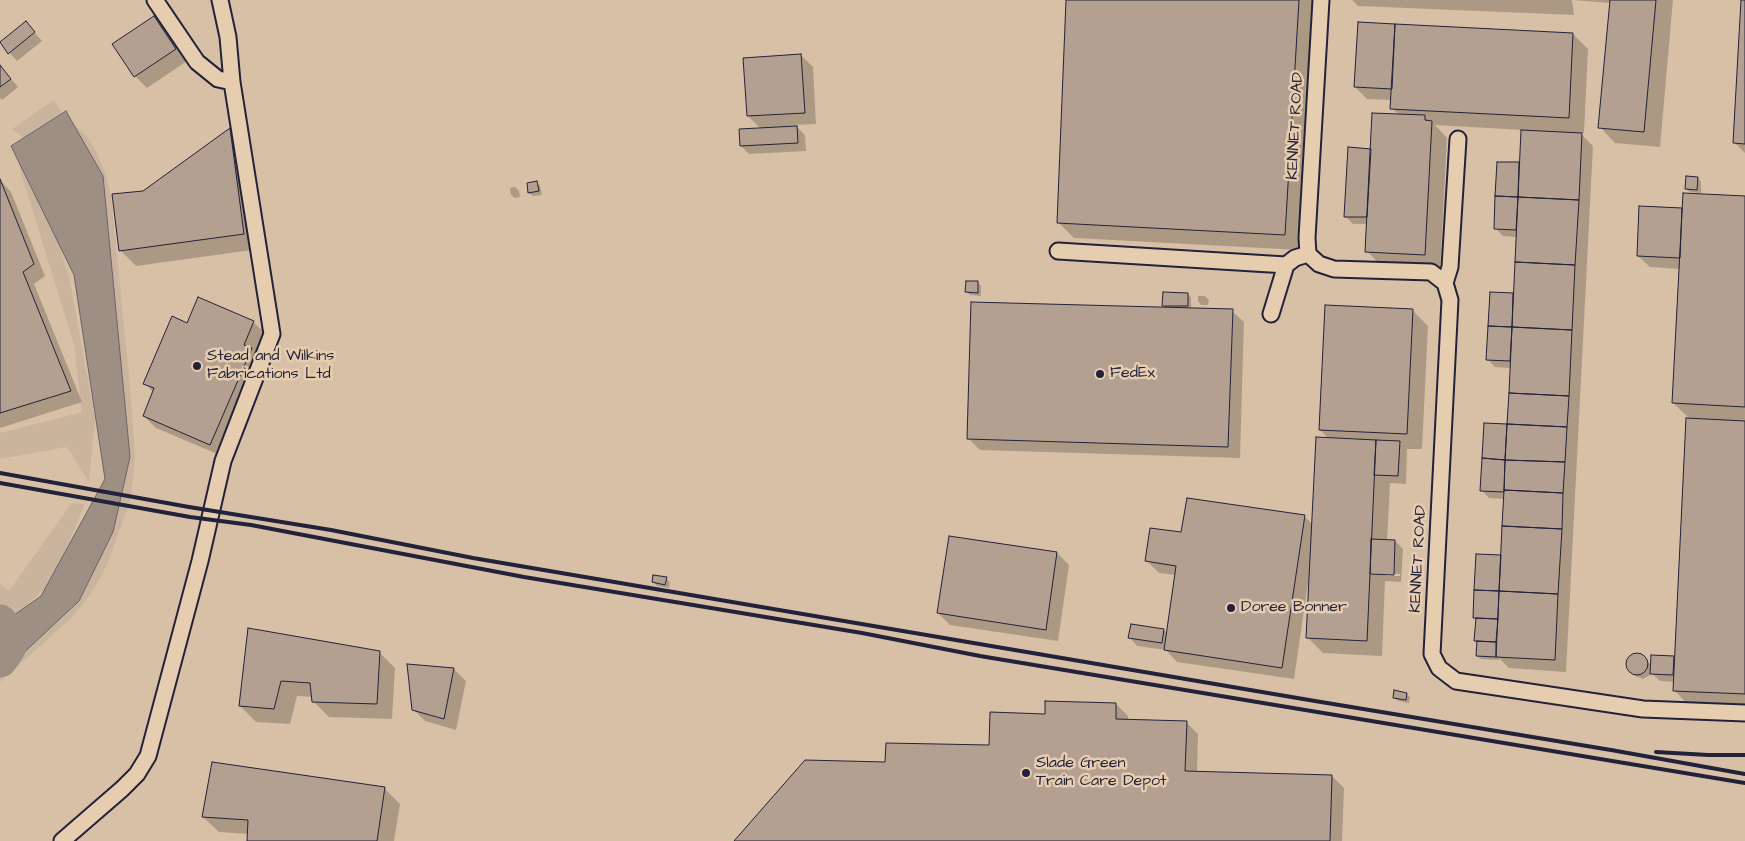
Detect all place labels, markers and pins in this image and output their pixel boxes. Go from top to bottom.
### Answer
place label: Stead and Wilkins Fabrications Ltd [207,347,334,385]
marker: Stead and Wilkins Fabrications Ltd [191,360,203,372]
place label: FedEx [1110,364,1155,384]
marker: FedEx [1094,368,1106,380]
place label: Doree Bonner [1241,598,1347,618]
marker: Doree Bonner [1225,602,1237,614]
place label: Slade Green Train Care Depot [1036,754,1167,792]
marker: Slade Green Train Care Depot [1020,767,1032,779]

